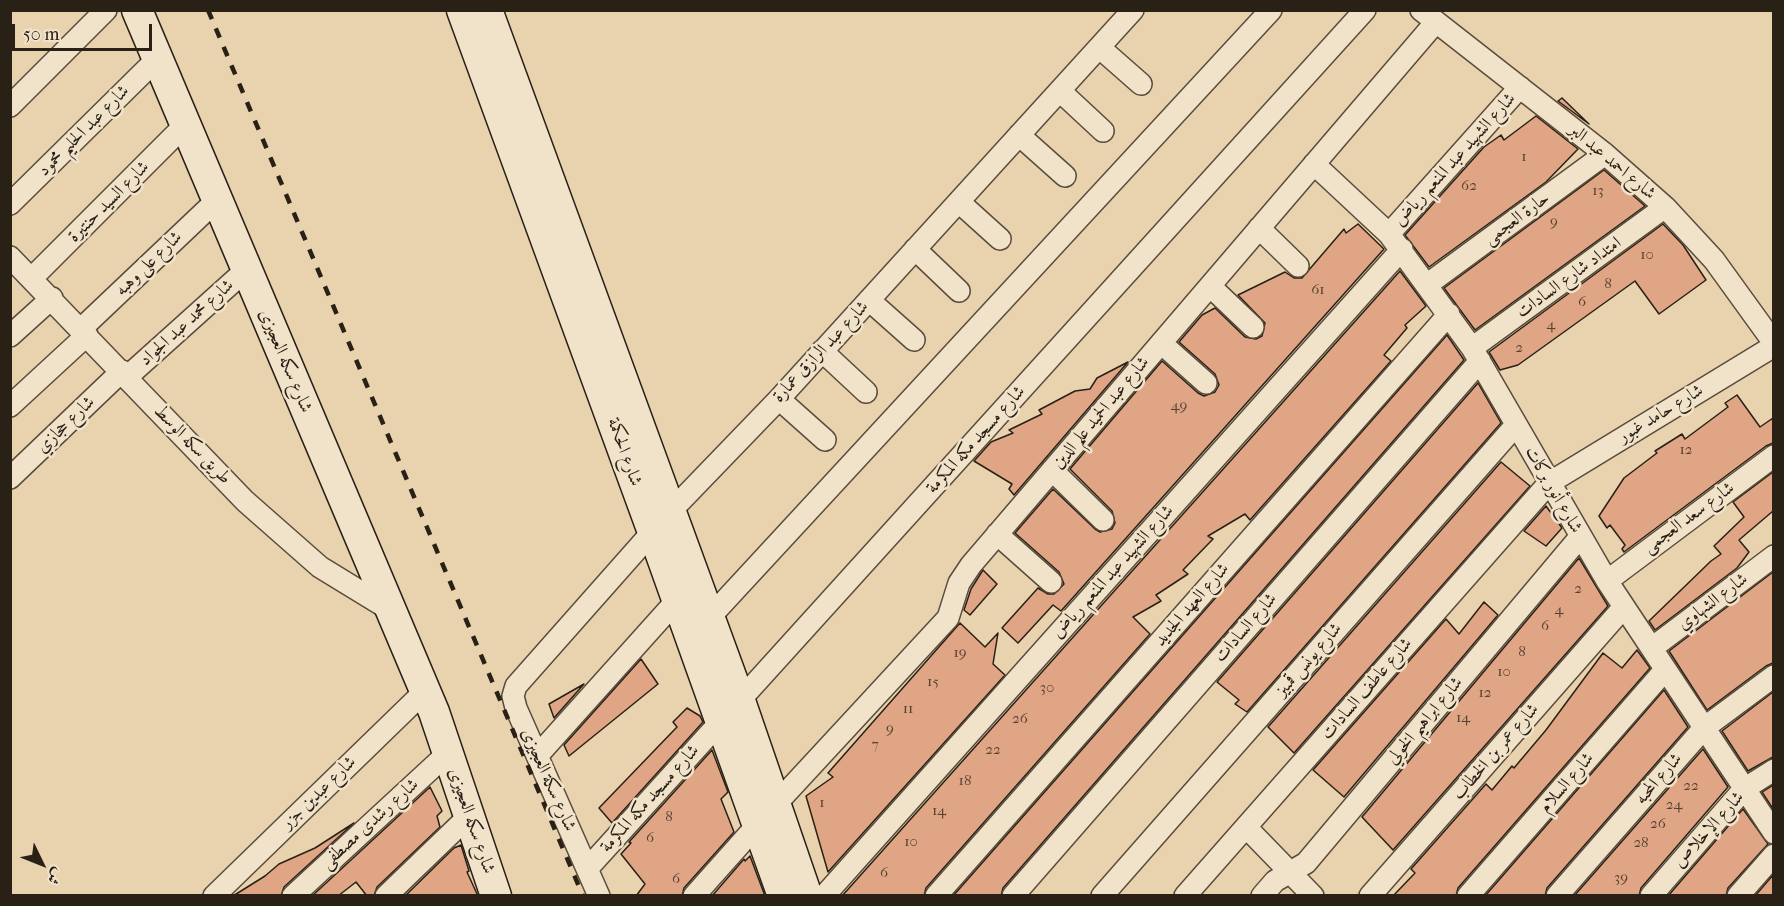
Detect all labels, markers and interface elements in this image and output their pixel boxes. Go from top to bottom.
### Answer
scale bar [15,12,154,50]
text: 50 m [23,24,59,45]
street label: شارع عبد الحليم محمود [34,81,134,181]
street label: شارع الشهيد عبد المنعم رياض [1389,89,1521,231]
street label: شارع احمد عبد البر [1564,119,1660,205]
house number: 1 [1521,148,1527,166]
street label: شارع السيد حنتيرة [64,157,154,247]
house number: 62 [1461,177,1477,195]
house number: 13 [1592,182,1604,200]
street label: حارة العجمى [1480,188,1554,250]
house number: 9 [1550,213,1558,231]
street label: شارع على وهبه [111,227,187,301]
street label: امتداد شارع السادات [1512,233,1626,323]
house number: 10 [1640,246,1654,264]
street label: شارع محمد عبد الجواد [135,275,239,371]
house number: 8 [1604,275,1612,293]
house number: 61 [1311,281,1325,299]
house number: 6 [1578,293,1586,311]
street label: شارع عبد الرازق عمارة [768,297,874,407]
street label: شارع سكه العجيزى [253,306,317,416]
house number: 4 [1547,316,1555,334]
house number: 2 [1515,339,1523,357]
street label: شارع عبد الحميد علم الدين [1048,352,1154,474]
street label: شارع حامد غبور [1614,380,1708,448]
street label: شارع مسجد مكه المكرمة [922,382,1030,498]
street label: شارع حجازي [32,392,100,458]
house number: 49 [1171,397,1187,415]
street label: طريق سكه الوسط [149,401,235,489]
street label: شارع الحكمة [602,415,646,489]
house number: 12 [1679,441,1693,459]
street label: شارع أنور بركات [1520,443,1586,537]
street label: شارع سعد العجمى [1639,478,1739,558]
street label: شارع الشهيد عبد المنعم رياض [1047,501,1179,643]
street label: شارع العهد الجديد [1150,559,1234,651]
street label: شارع الشهاوي [1674,569,1752,635]
house number: 2 [1574,580,1582,598]
street label: شارع السادات [1210,589,1282,667]
house number: 4 [1555,601,1563,619]
house number: 6 [1541,617,1549,635]
street label: شارع يونس قمبيز [1271,619,1347,701]
street label: شارع عاطف السادات [1317,633,1417,745]
house number: 8 [1518,643,1526,661]
house number: 19 [953,644,967,662]
house number: 10 [1497,663,1511,681]
house number: 15 [927,673,939,691]
street label: شارع ابراهيم الخولي [1382,673,1468,769]
house number: 30 [1040,679,1054,697]
house number: 12 [1478,684,1492,702]
street label: شارع عمر بن الخطاب [1448,699,1544,805]
house number: 11 [903,700,913,718]
house number: 14 [1456,709,1470,727]
house number: 26 [1012,710,1028,728]
house number: 9 [886,720,894,738]
street label: شارع سكة العجيزى [516,725,580,835]
house number: 7 [871,736,879,754]
street label: شارع مسجد مكه المكرمة [596,741,704,857]
house number: 22 [985,741,1001,759]
street label: شارع السلام [1535,748,1599,818]
street label: شارع المحبه [1631,749,1687,809]
street label: شارع عبدين جزر [277,752,361,834]
street label: شارع سكه العجيزى [443,765,499,877]
house number: 18 [959,772,971,790]
street label: شارع رشدى مصطفى [316,774,424,874]
house number: 22 [1683,777,1699,795]
street label: شارع الإخلاص [1669,787,1749,873]
house number: 1 [819,794,825,812]
house number: 24 [1666,796,1682,814]
house number: 14 [932,802,946,820]
house number: 8 [665,808,673,826]
house number: 26 [1650,815,1666,833]
house number: 6 [646,829,654,847]
house number: 10 [904,833,918,851]
north arrow [12,834,72,894]
house number: 28 [1633,834,1649,852]
text: ش [43,864,68,889]
house number: 6 [880,864,888,882]
house number: 39 [1614,869,1628,887]
house number: 6 [672,870,680,888]

